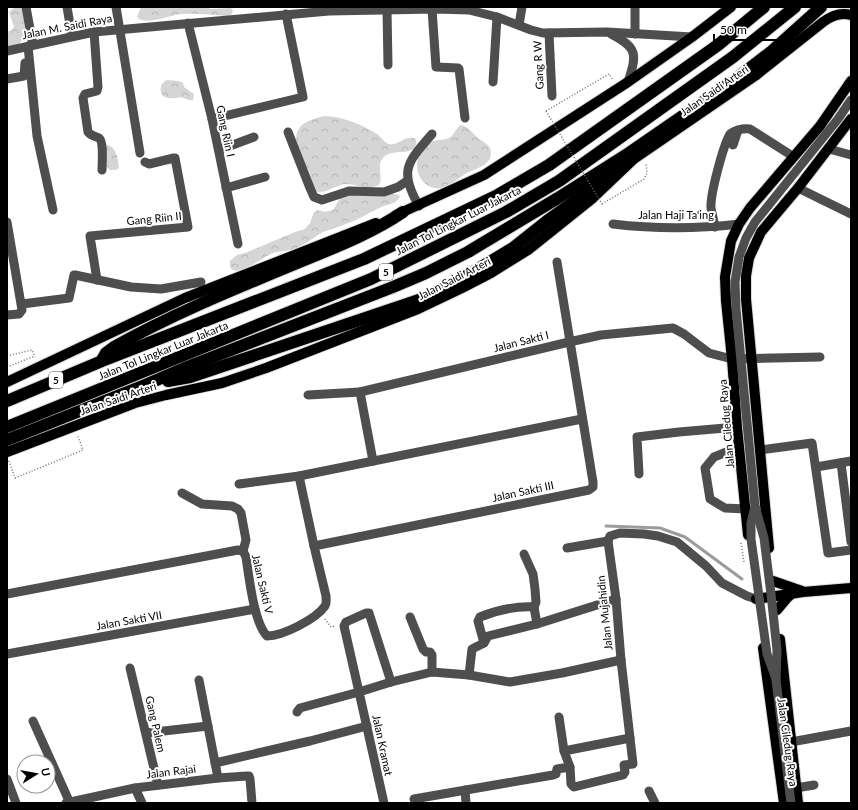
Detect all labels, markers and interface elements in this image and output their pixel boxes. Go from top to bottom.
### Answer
street label: Jalan M. Saidi Raya [21,11,113,41]
scale bar [714,16,787,42]
text: 50 m [720,22,747,37]
street label: Gang R W [530,40,546,90]
street label: Jalan Saidi Arteri [678,62,751,118]
street label: Gang Riin I [214,104,238,158]
street label: Jalan Tol Lingkar Luar Jakarta [393,183,523,257]
street label: Jalan Haji Ta'ing [638,208,714,221]
street label: Gang Riin II [126,209,182,227]
street label: Jalan Saidi Arteri [415,254,493,302]
road number: 5 [379,264,393,280]
street label: Jalan Tol Lingkar Luar Jakarta [96,318,230,382]
street label: Jalan Sakti I [492,328,550,354]
road number: 5 [49,372,63,388]
street label: Jalan Saidi Arteri [78,379,158,417]
street label: Jalan Ciledug Raya [716,379,736,469]
street label: Jalan Sakti III [491,478,555,504]
street label: Jalan Sakti V [250,553,276,615]
street label: Jalan Mujahidin [594,575,614,651]
street label: Jalan Sakti VII [95,608,163,632]
street label: Gang Palem [143,695,169,753]
street label: Jalan Ciledug Raya [775,697,801,787]
street label: Jalan Kramat [370,713,396,777]
north arrow [16,754,56,794]
street label: Jalan Rajai [145,761,197,780]
text: U [39,767,53,777]

